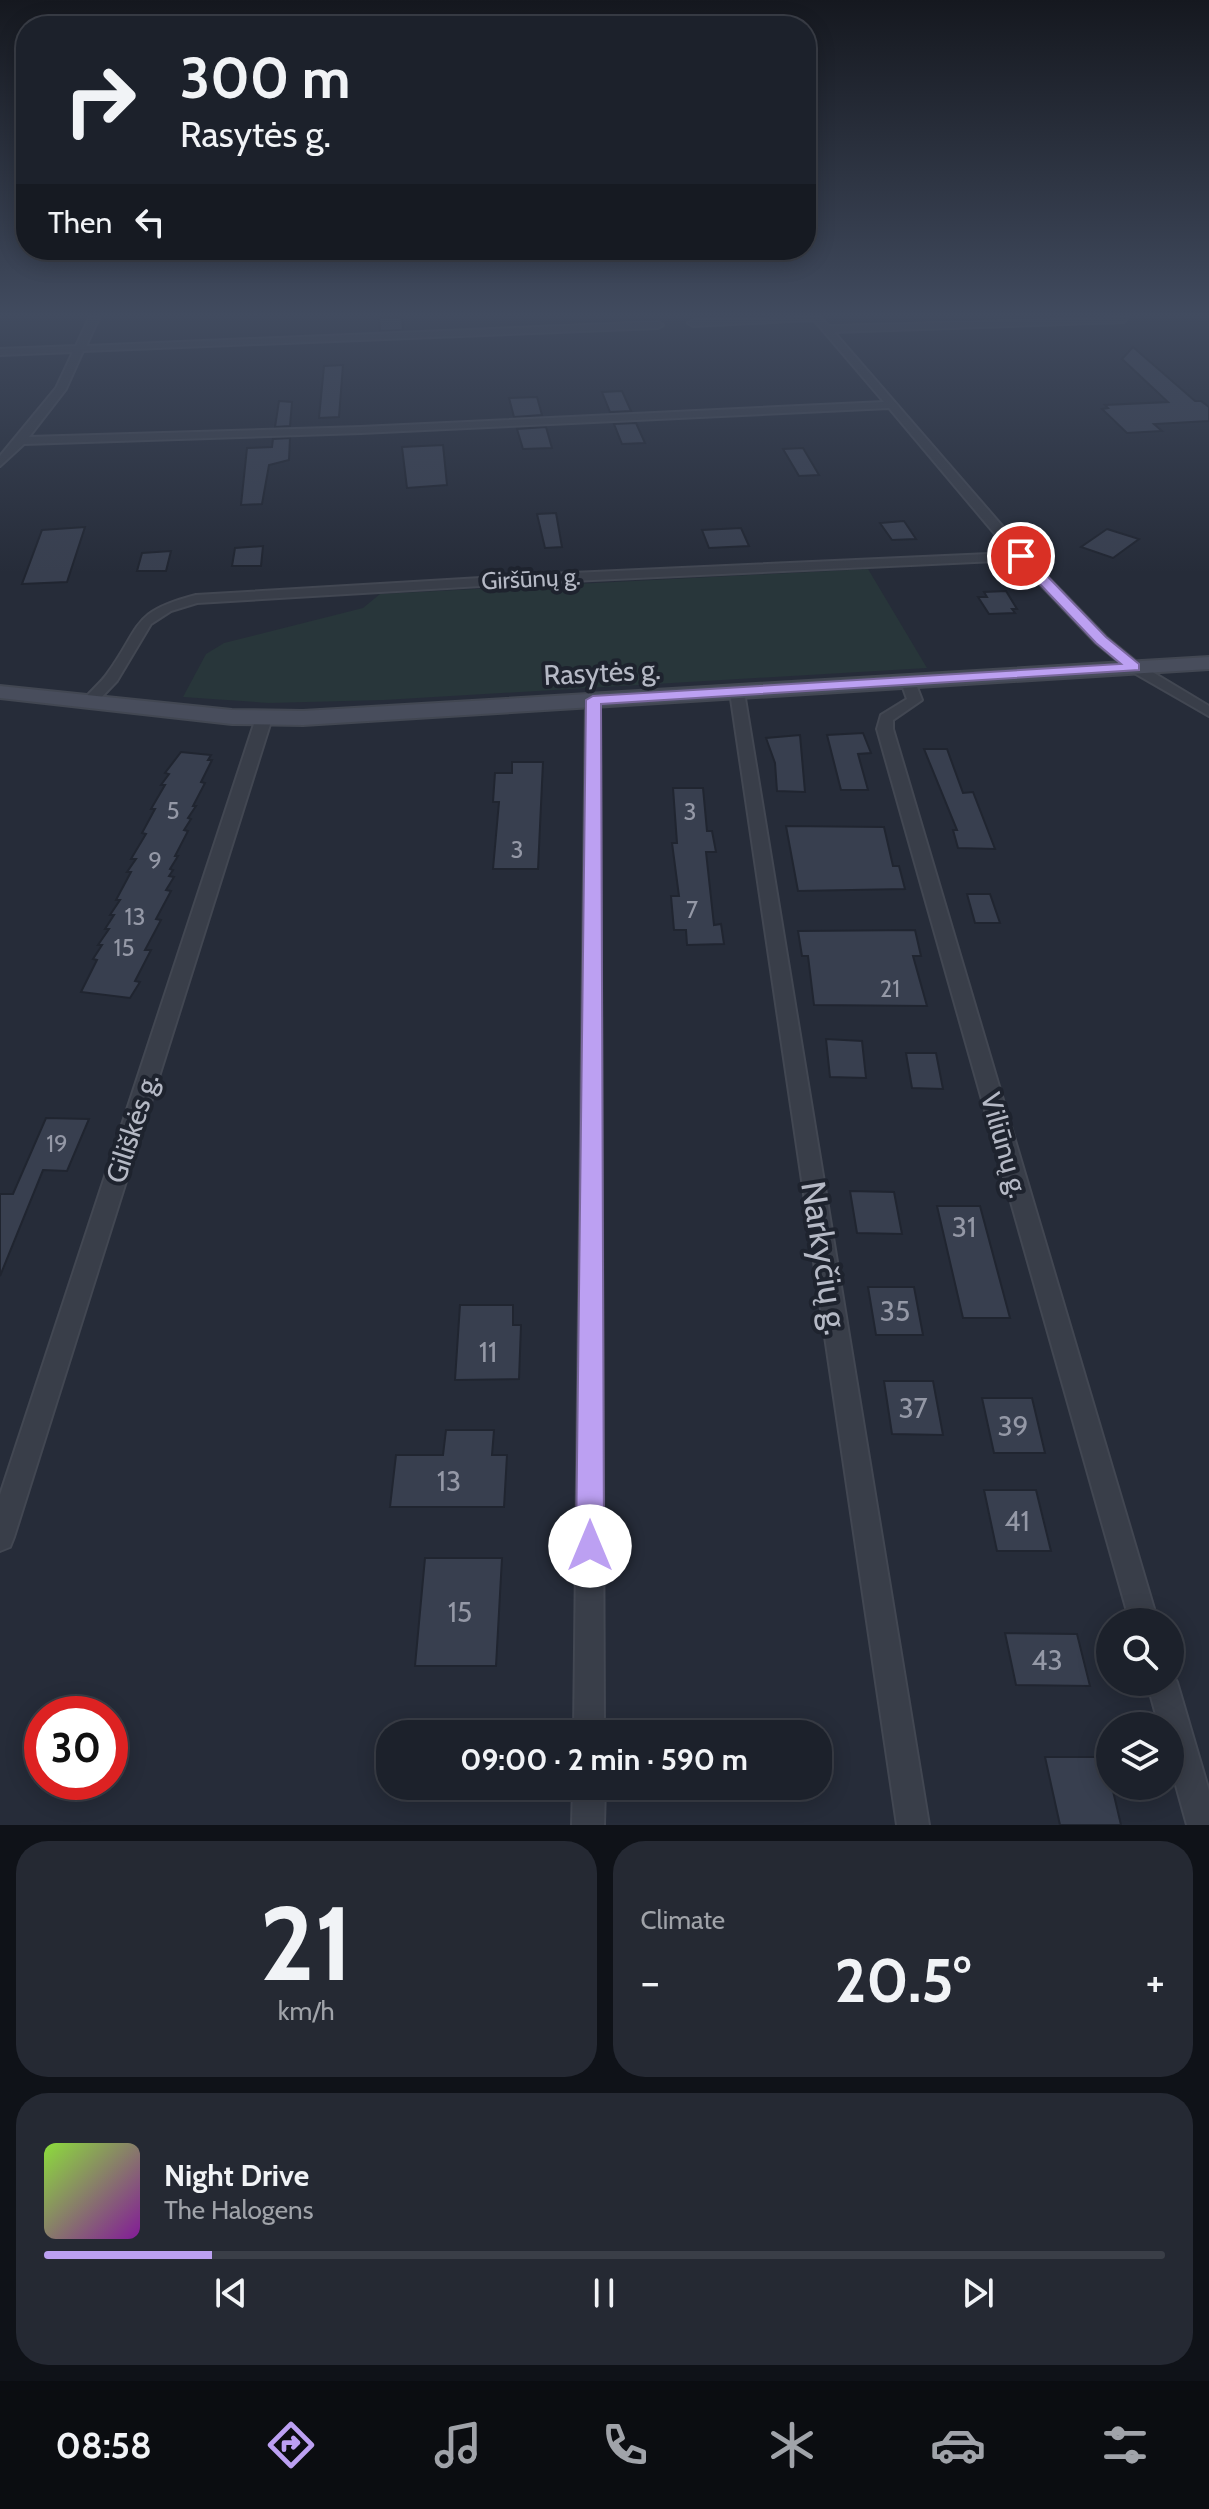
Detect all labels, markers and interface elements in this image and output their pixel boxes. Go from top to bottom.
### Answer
text: 300 m [180,44,351,112]
icon: right [48,48,152,152]
text: Rasytės g. [180,112,331,156]
icon: left [128,200,172,244]
text: Then [48,204,112,241]
pin [987,522,1055,590]
icon: arrive [999,534,1043,578]
street label: Giršūnų g. [481,561,581,596]
street label: Rasytės g. [543,652,661,692]
house number: 5 [167,796,179,825]
house number: 3 [684,797,696,826]
house number: 3 [511,835,523,864]
house number: 9 [148,846,162,875]
house number: 7 [686,895,698,924]
house number: 13 [125,902,145,931]
house number: 15 [114,933,134,962]
house number: 21 [880,974,900,1003]
street label: Giliškės g. [98,1069,166,1187]
street label: Viliūnų g. [974,1088,1036,1202]
house number: 19 [46,1129,68,1158]
street label: Narkyčių g. [792,1178,858,1338]
house number: 31 [952,1210,976,1244]
house number: 35 [880,1294,910,1328]
house number: 11 [479,1335,497,1369]
house number: 37 [898,1391,928,1425]
house number: 39 [997,1409,1029,1443]
house number: 13 [437,1464,461,1498]
position arrow [548,1504,632,1588]
house number: 41 [1004,1504,1030,1538]
house number: 15 [448,1595,472,1629]
map controls [1096,1608,1184,1800]
button: search [1096,1608,1184,1696]
house number: 43 [1031,1643,1063,1677]
speed limit sign: 30 [24,1696,128,1800]
button: layers [1096,1712,1184,1800]
text: 09:00 · 2 min · 590 m [460,1741,748,1778]
text: 21 [260,1880,353,2006]
text: Climate [641,1904,725,1936]
text: 20.5° [835,1944,971,2017]
text: − [641,1955,660,2008]
text: + [1146,1955,1165,2008]
text: km/h [278,1995,335,2027]
text: Night Drive [164,2157,309,2194]
text: The Halogens [164,2194,313,2226]
icon: previous [209,2271,253,2315]
icon: pause [582,2271,626,2315]
icon: next [956,2271,1000,2315]
icon: directions [263,2417,319,2473]
icon: music [430,2417,486,2473]
icon: phone [597,2417,653,2473]
icon: climate [764,2417,820,2473]
icon: car [930,2417,986,2473]
icon: filters [1097,2417,1153,2473]
text: 08:58 [55,2423,152,2467]

